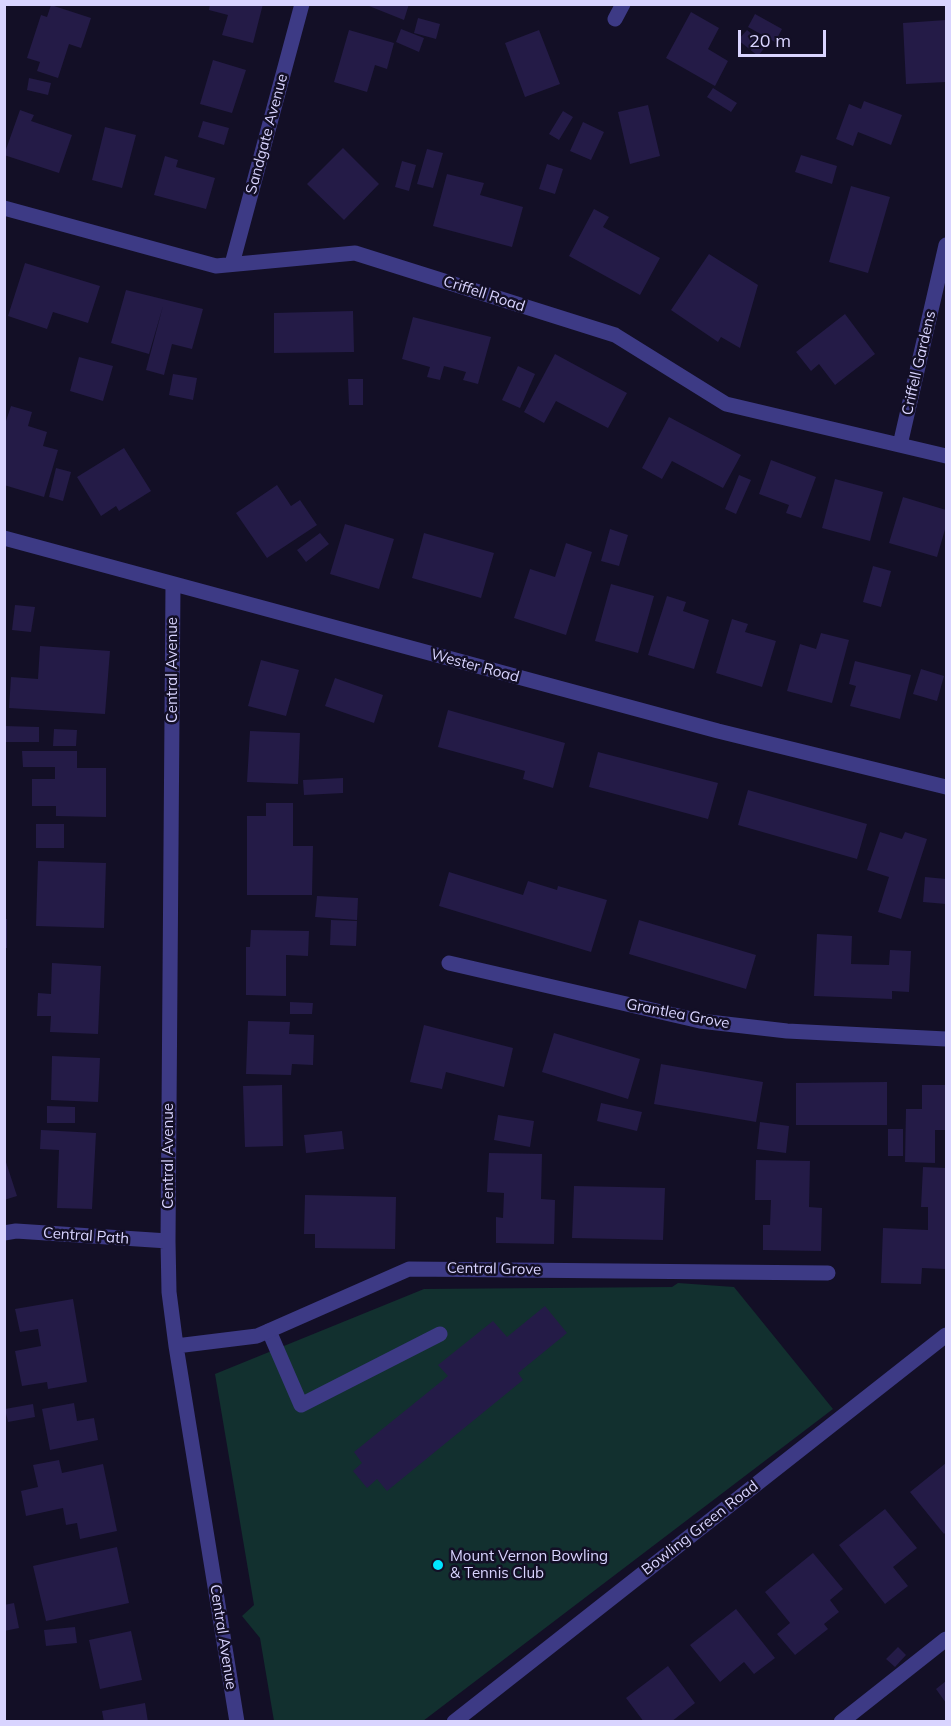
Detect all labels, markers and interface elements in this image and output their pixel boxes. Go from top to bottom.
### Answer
scale bar [741,18,830,56]
text: 20 m [749,29,791,52]
street label: Sandgate Avenue [242,72,292,196]
street label: Criffell Road [441,272,527,316]
street label: Criffell Gardens [898,309,940,417]
street label: Central Avenue [163,617,181,723]
street label: Wester Road [429,646,521,686]
street label: Grantlea Grove [625,995,731,1033]
street label: Central Avenue [159,1103,177,1209]
street label: Central Path [42,1224,130,1248]
street label: Central Grove [447,1259,541,1279]
street label: Bowling Green Road [638,1477,762,1579]
place label: Mount Vernon Bowling & Tennis Club [450,1547,608,1582]
marker: Mount Vernon Bowling & Tennis Club [431,1558,445,1572]
street label: Central Avenue [206,1583,240,1691]

